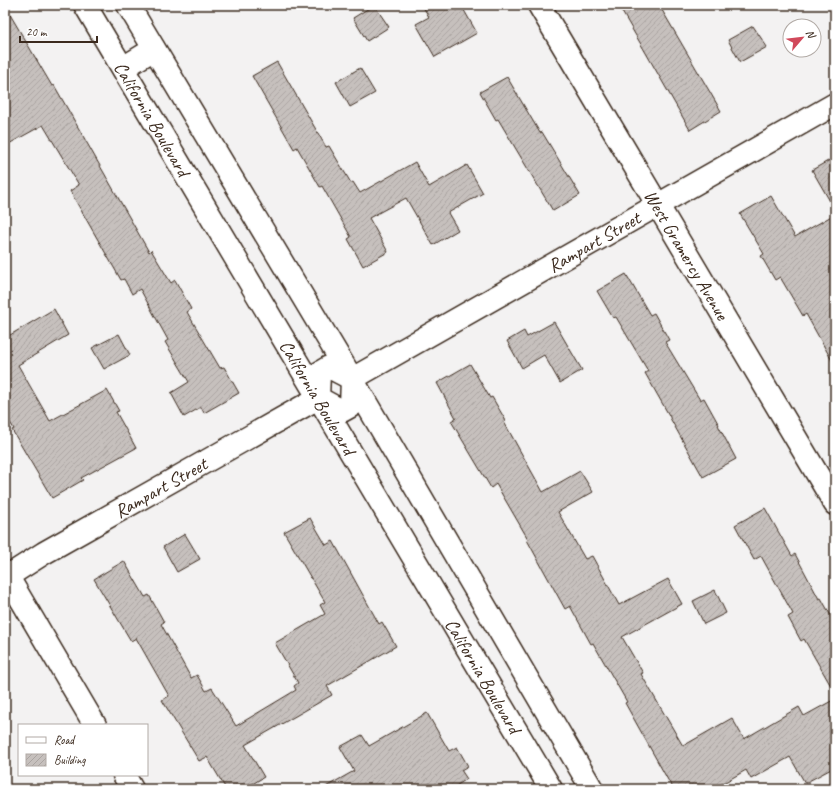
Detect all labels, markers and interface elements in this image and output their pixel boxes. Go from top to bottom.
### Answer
scale bar [20,18,97,44]
north arrow [782,18,822,58]
text: 20 m [26,24,48,40]
text: N [803,27,820,42]
street label: California Boulevard [108,57,197,184]
street label: West Gramercy Avenue [638,186,735,326]
street label: Rampart Street [544,206,646,278]
street label: California Boulevard [274,336,362,462]
street label: Rampart Street [110,452,213,524]
street label: California Boulevard [439,614,528,741]
legend [18,724,148,776]
text: Road [54,732,76,748]
text: Building [54,752,86,768]

